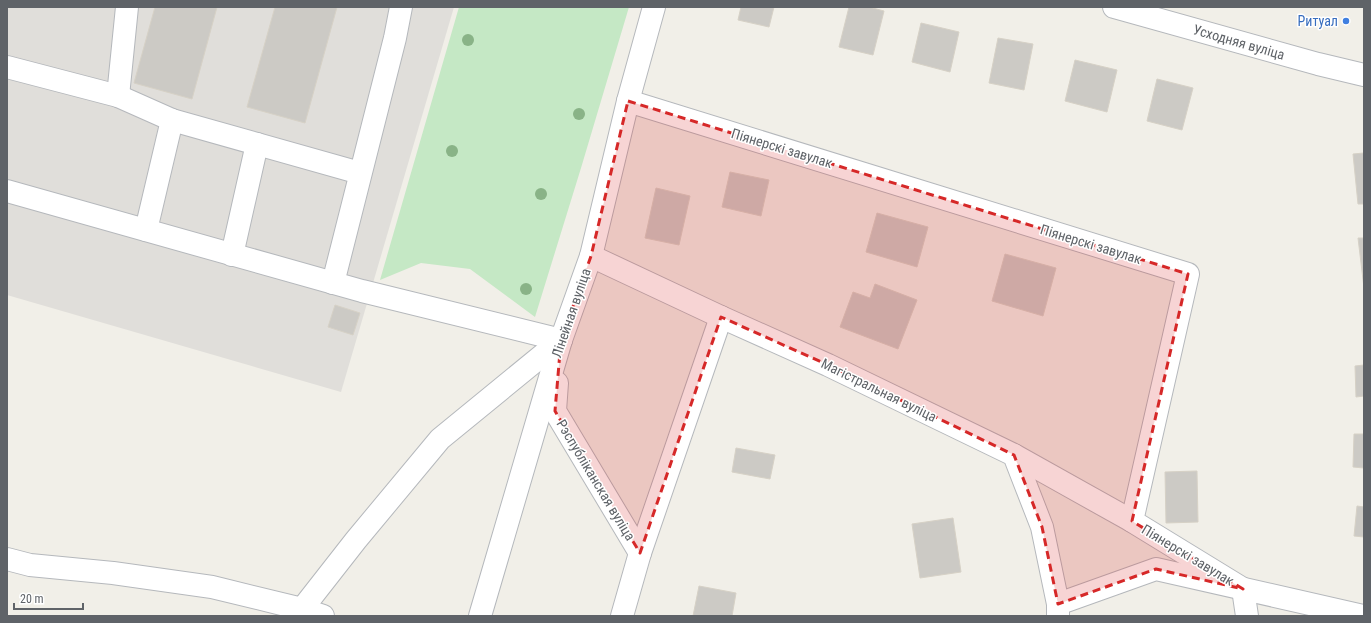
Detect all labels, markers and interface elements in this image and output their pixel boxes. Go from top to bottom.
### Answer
place label: Ритуал [1298,13,1338,29]
marker: Ритуал [1341,16,1351,26]
street label: Усходняя вуліца [1191,21,1287,63]
street label: Піянерскі завулак [729,125,835,171]
street label: Піянерскі завулак [1038,221,1144,267]
street label: Лінейная вуліца [548,266,594,360]
street label: Магістральная вуліца [819,355,939,425]
street label: Рэспубліканская вуліца [554,417,638,543]
street label: Піянерскі завулак [1139,521,1237,589]
scale bar [14,585,83,611]
text: 20 m [20,592,44,606]

